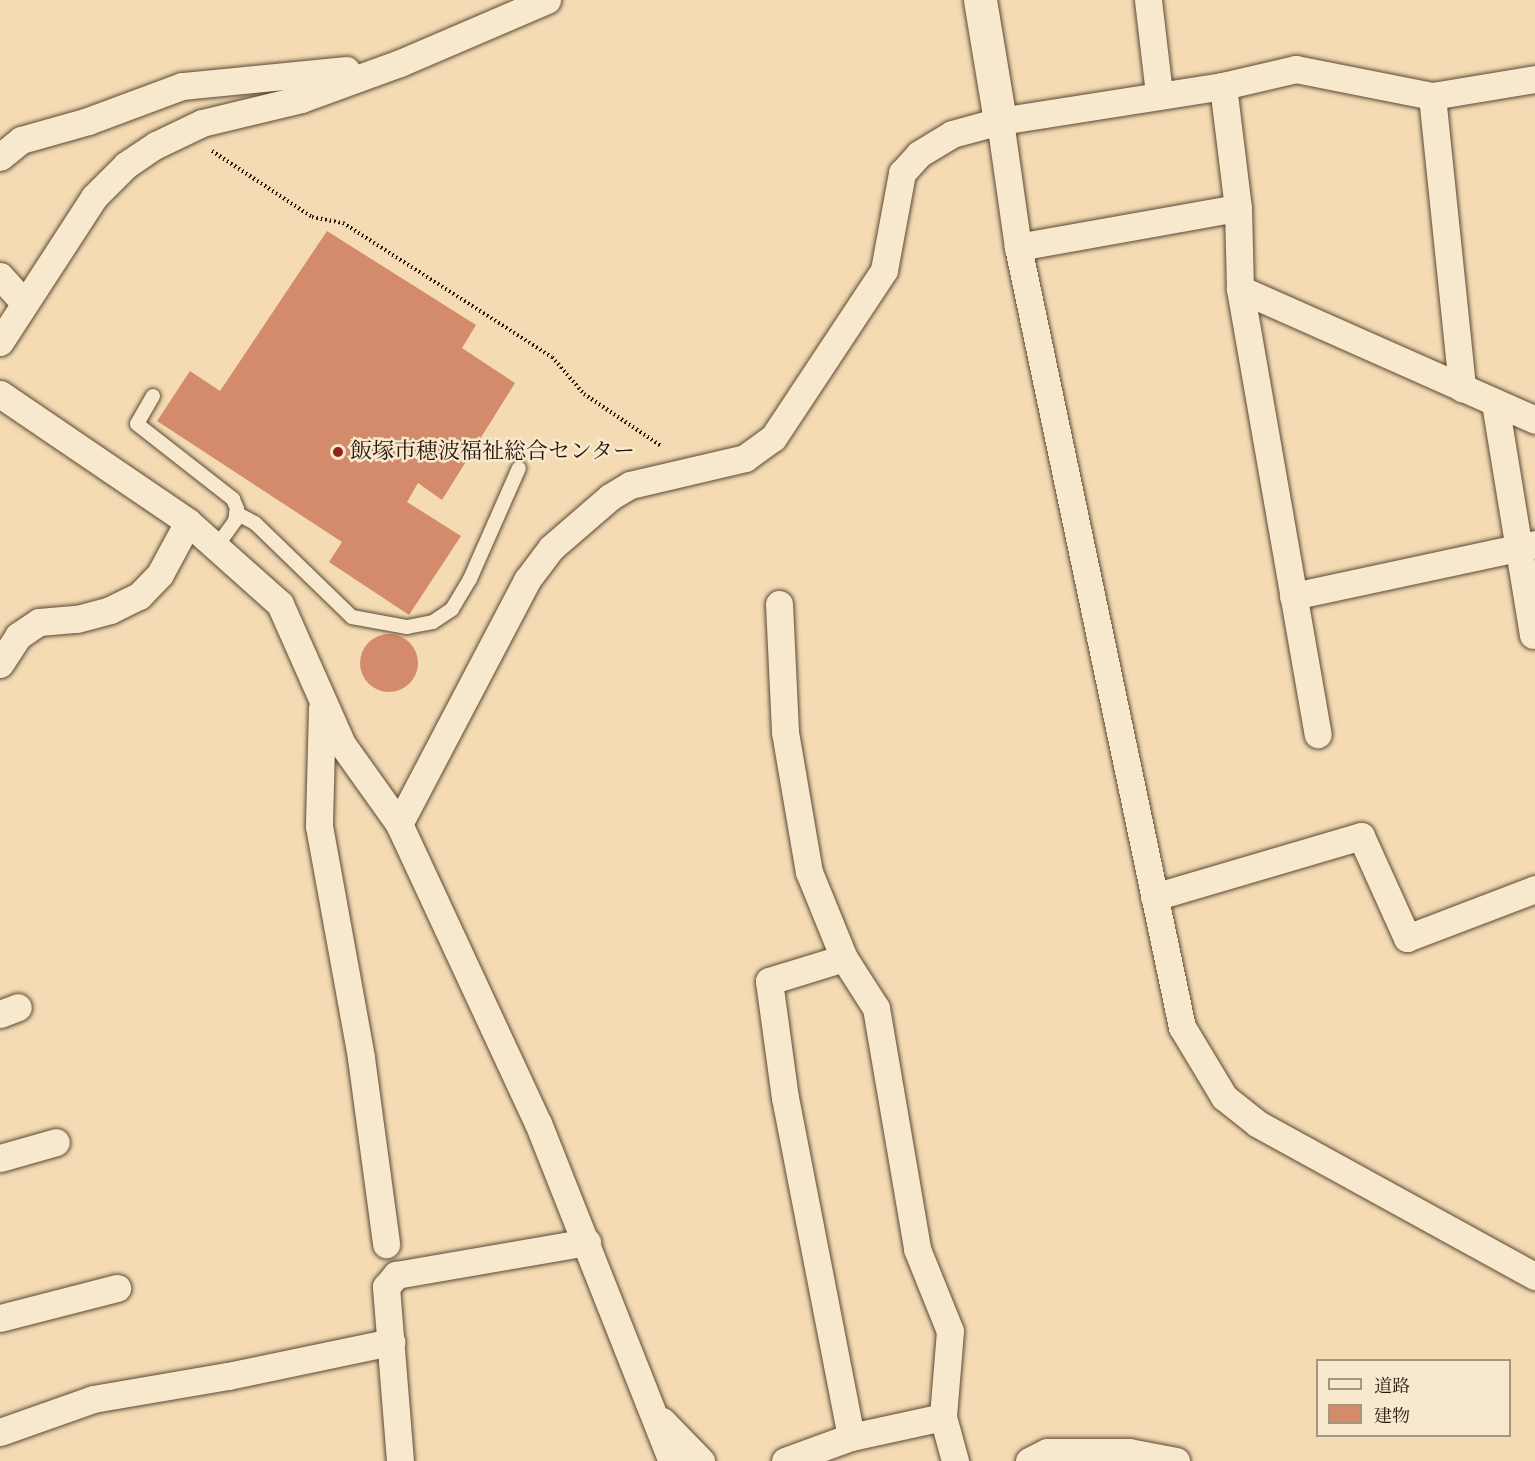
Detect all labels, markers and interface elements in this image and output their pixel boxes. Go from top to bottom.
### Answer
place label: 飯塚市穂波福祉総合センター [350,439,636,465]
marker: 飯塚市穂波福祉総合センター [331,445,345,459]
legend [1316,1359,1511,1437]
text: 道路 [1374,1376,1410,1398]
text: 建物 [1374,1406,1410,1428]

